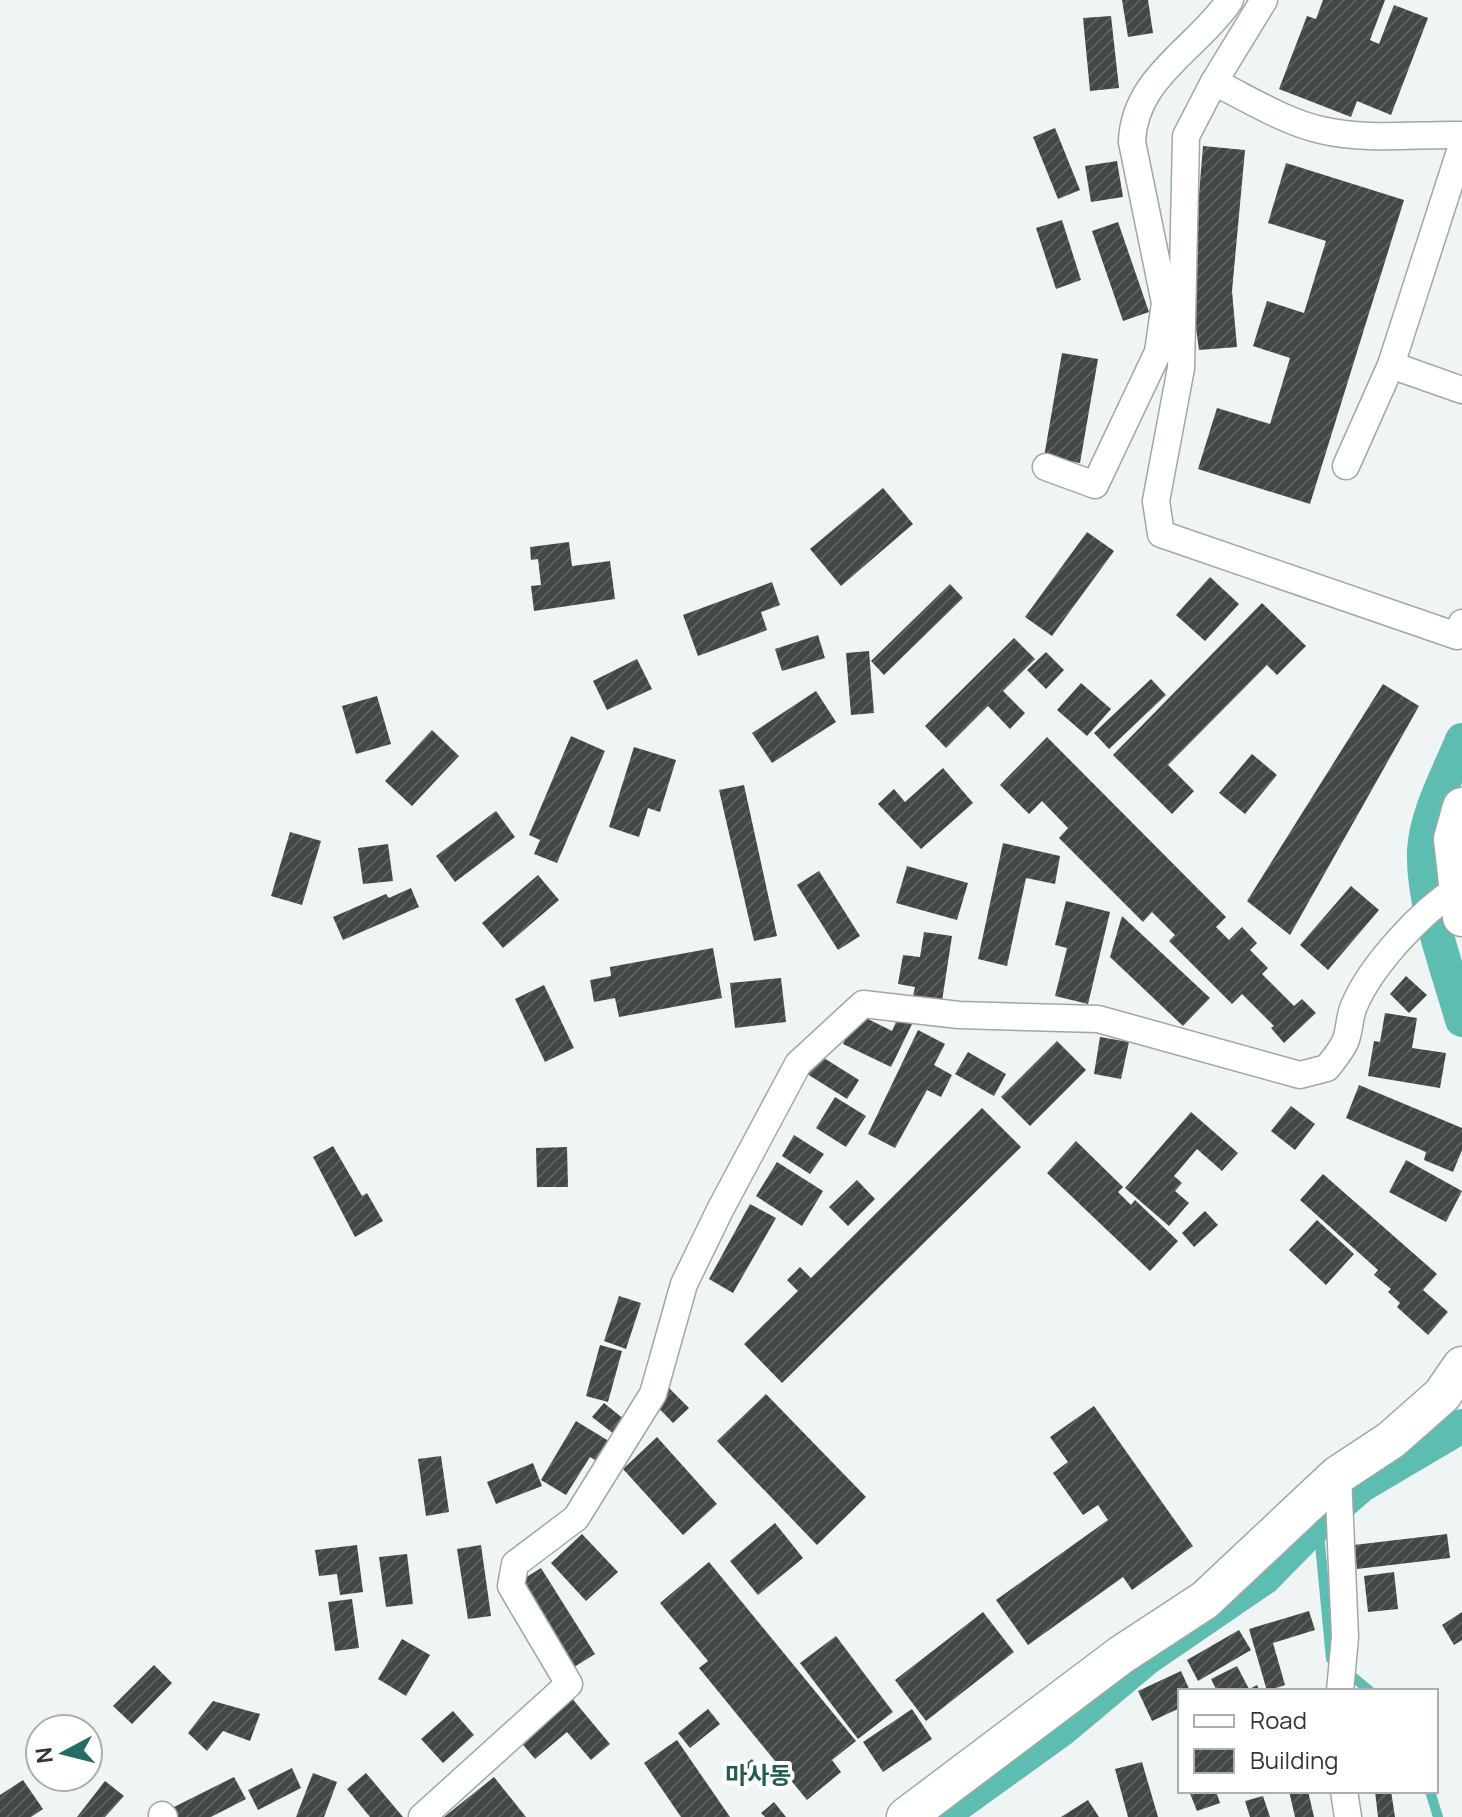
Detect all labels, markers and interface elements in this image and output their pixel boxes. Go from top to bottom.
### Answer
legend [1178,1689,1438,1793]
text: Road [1250,1703,1307,1736]
north arrow [24,1713,104,1793]
text: Building [1250,1743,1338,1776]
text: N [28,1746,60,1765]
district label: 마사동 [725,1758,791,1791]

